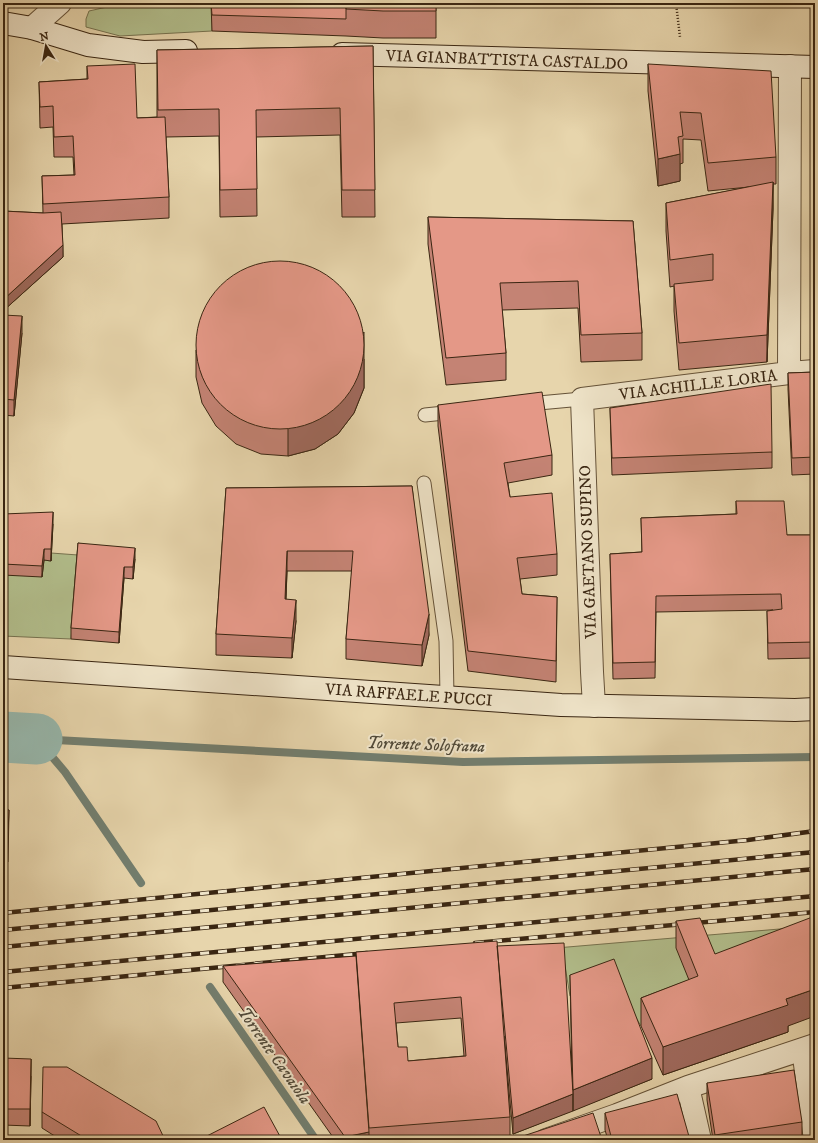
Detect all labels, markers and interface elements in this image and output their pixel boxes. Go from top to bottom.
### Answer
north arrow [26,26,66,66]
text: N [39,29,50,45]
street label: VIA GIANBATTISTA CASTALDO [385,46,628,74]
street label: VIA ACHILLE LORIA [617,365,779,405]
street label: VIA GAETANO SUPINO [575,465,601,640]
street label: VIA RAFFAELE PUCCI [324,679,494,711]
water label: Torrente Solofrana [366,732,485,758]
water label: Torrente Cavaiola [232,1003,316,1109]

